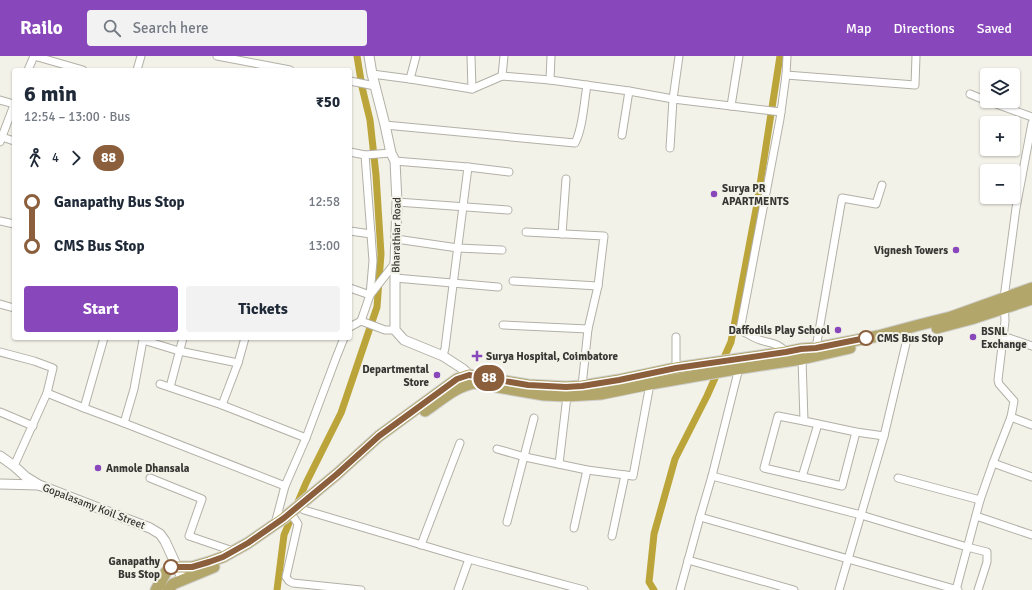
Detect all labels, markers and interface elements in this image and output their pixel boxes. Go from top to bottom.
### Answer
search box [87,10,367,46]
text: Railo [20,16,63,40]
icon: search [101,17,123,39]
text: Search here [133,19,208,37]
text: Map [846,20,872,37]
text: Directions [894,20,955,37]
text: Saved [977,20,1012,37]
map controls [980,68,1020,204]
button: layers [980,68,1020,108]
text: 6 min [24,80,77,107]
text: ₹50 [316,93,340,111]
text: 12:54 – 13:00 · Bus [24,109,130,125]
button: + [980,116,1020,156]
icon: walk [24,147,46,169]
icon: forward [65,147,87,169]
text: 88 [101,149,116,166]
text: 4 [52,150,59,166]
button: − [980,164,1020,204]
place label: Surya PR APARTMENTS [722,182,789,208]
marker: Surya PR APARTMENTS [709,189,719,199]
text: Ganapathy Bus Stop [54,193,185,211]
text: 12:58 [308,194,340,210]
street label: Bharathiar Road [389,197,404,273]
text: CMS Bus Stop [54,237,144,255]
text: 13:00 [308,238,340,254]
place label: Vignesh Towers [874,244,948,257]
marker: Vignesh Towers [951,245,961,255]
button: Start [24,286,178,332]
button: Tickets [186,286,340,332]
place label: Daffodils Play School [729,324,831,337]
marker: Daffodils Play School [833,325,843,335]
place label: BSNL Exchange [981,325,1027,351]
marker: CMS Bus Stop [858,330,874,346]
place label: CMS Bus Stop [877,332,943,345]
marker: BSNL Exchange [968,332,978,342]
marker: Surya Hospital, Coimbatore [471,350,483,362]
place label: Surya Hospital, Coimbatore [486,350,618,363]
place label: Departmental Store [362,363,430,389]
line badge: 88 [471,365,507,391]
text: 88 [481,369,497,386]
marker: Departmental Store [432,370,442,380]
place label: Anmole Dhansala [106,462,190,475]
marker: Anmole Dhansala [93,463,103,473]
street label: Gopalasamy Koil Street [41,481,147,532]
place label: Ganapathy Bus Stop [109,555,161,581]
marker: Ganapathy Bus Stop [163,559,179,575]

